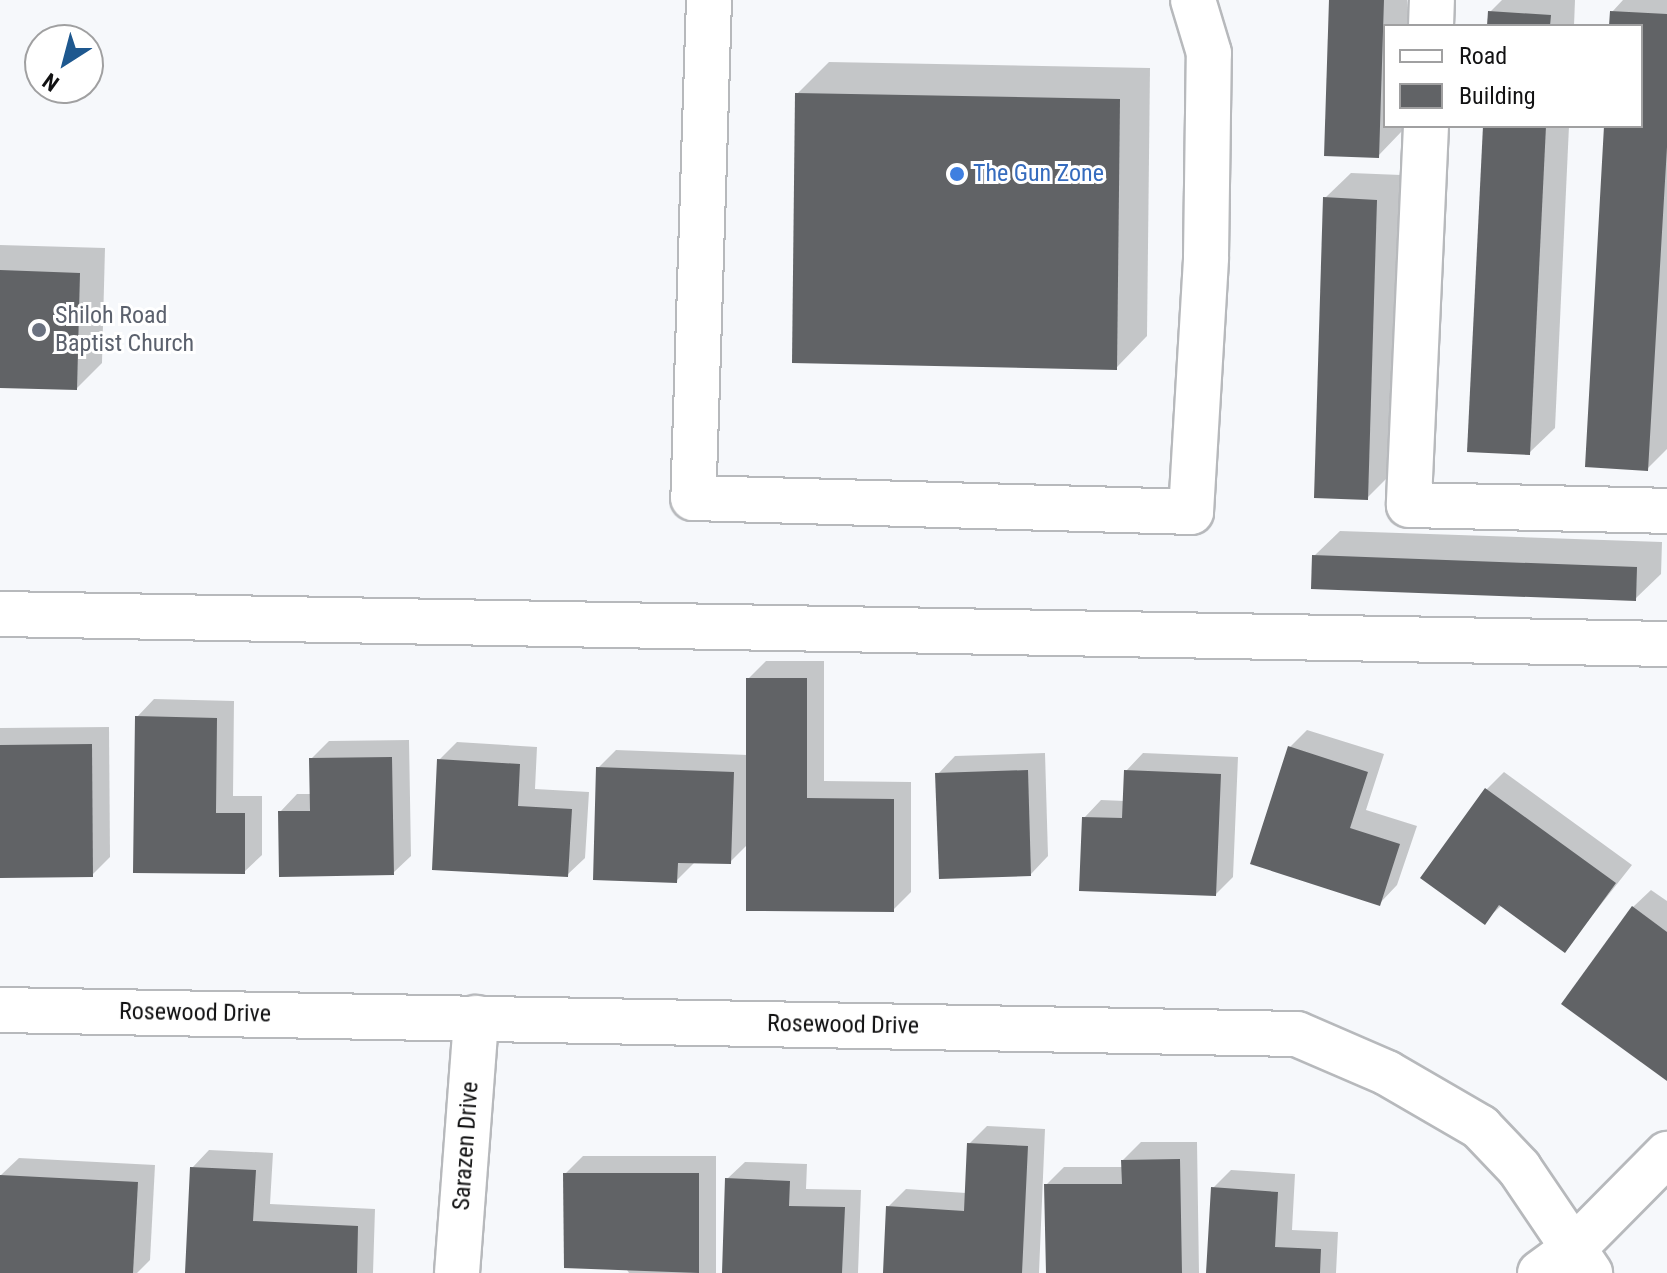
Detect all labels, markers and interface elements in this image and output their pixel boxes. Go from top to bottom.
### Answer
north arrow [24,24,104,104]
legend [1383,24,1643,128]
text: Road [1459,42,1507,70]
text: N [38,68,64,96]
text: Building [1459,82,1536,110]
place label: The Gun Zone [973,160,1104,188]
marker: The Gun Zone [948,165,966,183]
place label: Shiloh Road Baptist Church [55,302,194,358]
marker: Shiloh Road Baptist Church [30,321,48,339]
street label: Rosewood Drive [119,997,271,1029]
street label: Rosewood Drive [767,1009,919,1041]
street label: Sarazen Drive [447,1081,485,1211]

